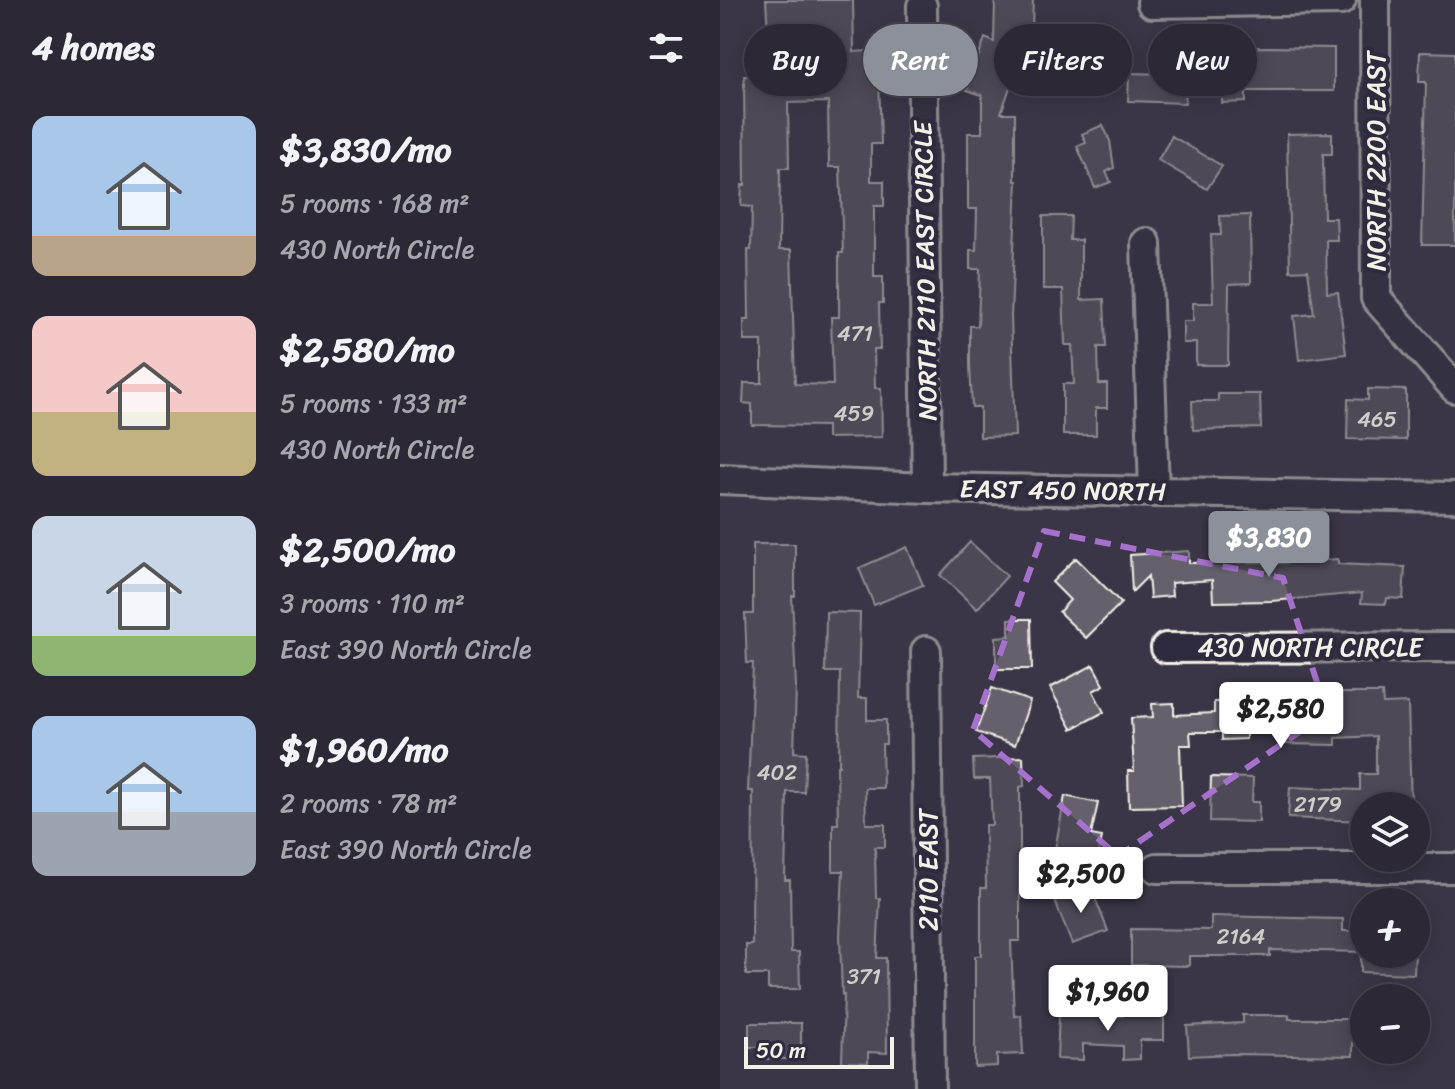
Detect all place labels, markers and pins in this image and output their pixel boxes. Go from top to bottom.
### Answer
pin: $3,830 [1204,511,1334,579]
pin: $2,580 [1216,682,1346,750]
pin: $2,500 [1016,847,1146,915]
pin: $1,960 [1043,965,1173,1033]

